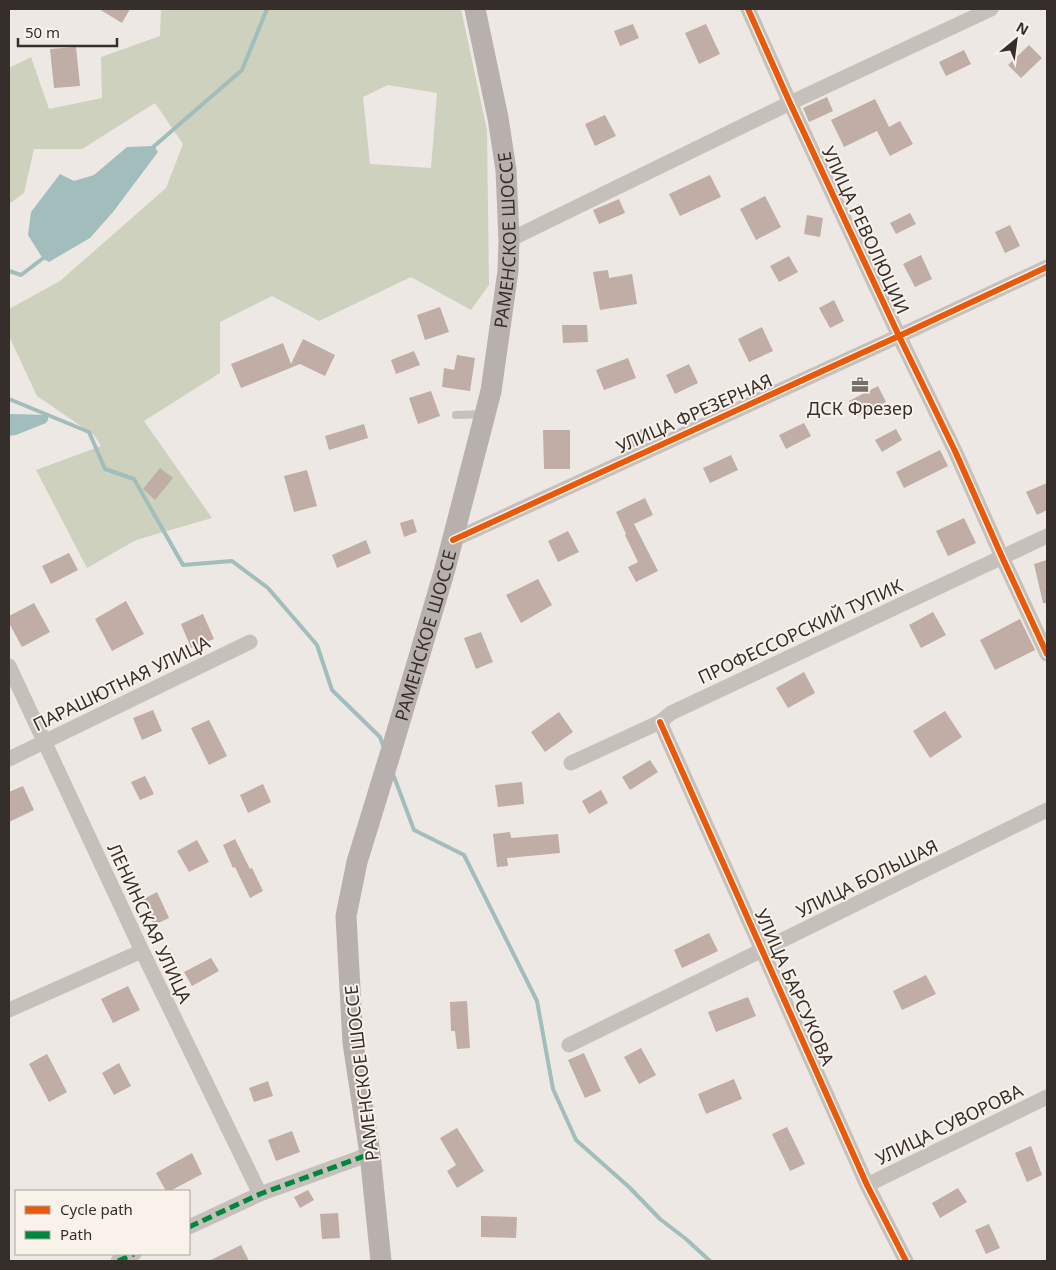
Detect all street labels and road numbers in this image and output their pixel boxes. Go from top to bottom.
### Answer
street label: УЛИЦА РЕВОЛЮЦИИ [817,142,915,318]
street label: РАМЕНСКОЕ ШОССЕ [488,150,521,330]
street label: УЛИЦА ФРЕЗЕРНАЯ [612,368,776,458]
street label: РАМЕНСКОЕ ШОССЕ [389,547,461,724]
street label: ПРОФЕССОРСКИЙ ТУПИК [694,573,907,689]
street label: ПАРАШЮТНАЯ УЛИЦА [29,629,214,736]
street label: УЛИЦА БОЛЬШАЯ [792,833,942,923]
street label: ЛЕНИНСКАЯ УЛИЦА [102,839,198,1007]
street label: УЛИЦА БАРСУКОВА [750,905,841,1070]
street label: РАМЕНСКОЕ ШОССЕ [338,984,384,1162]
street label: УЛИЦА СУВОРОВА [871,1078,1027,1170]

